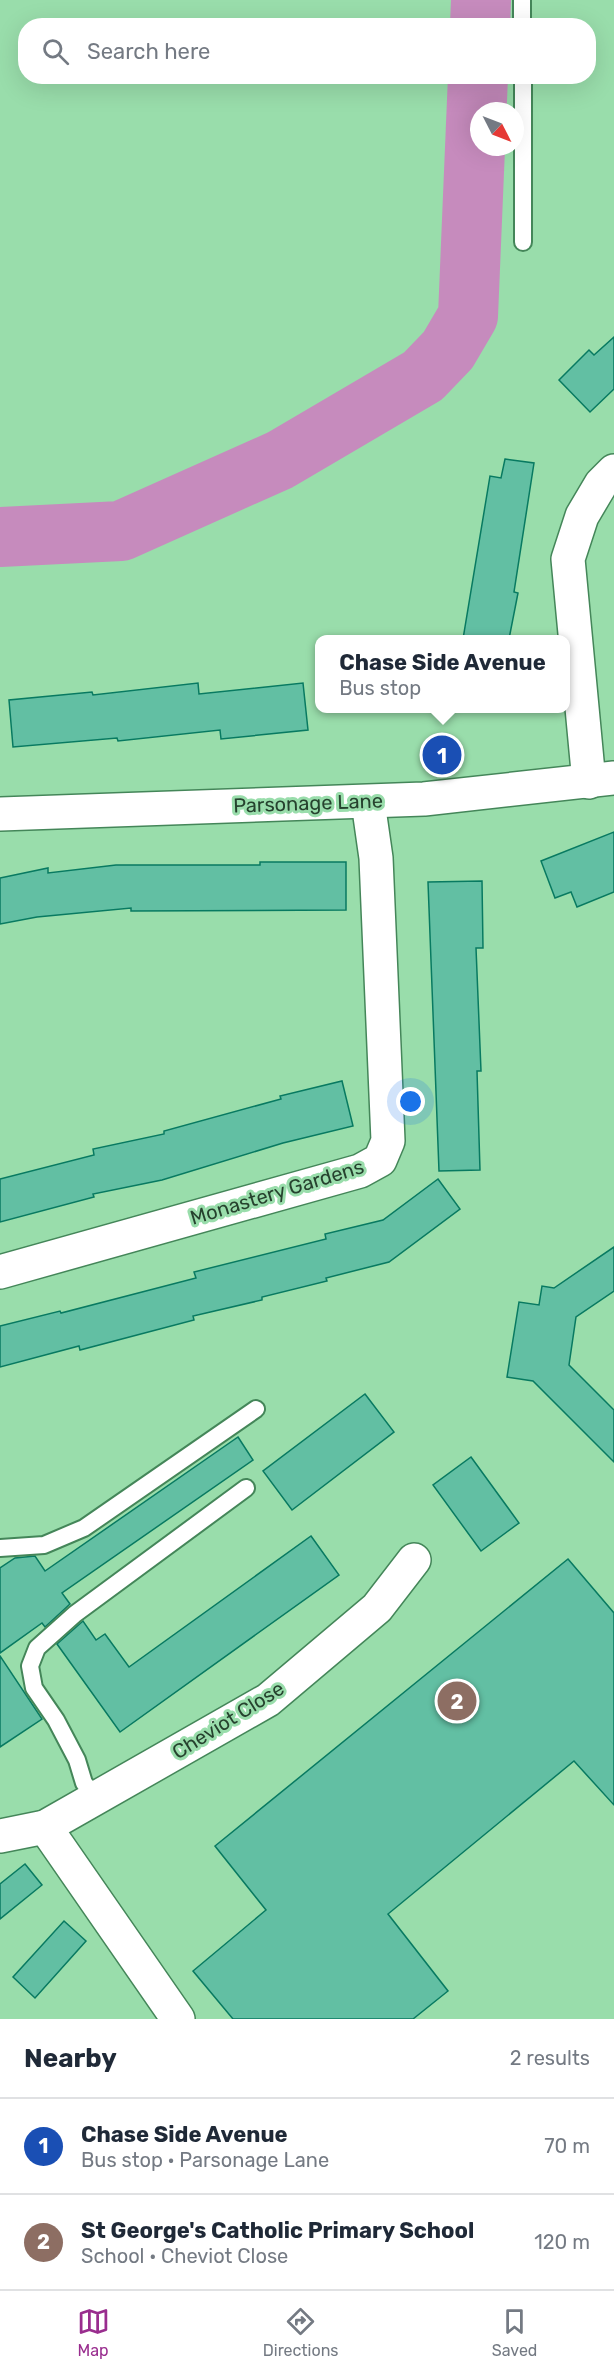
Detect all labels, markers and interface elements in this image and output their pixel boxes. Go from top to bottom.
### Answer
search box [18,18,596,84]
icon: search [39,35,72,68]
text: Search here [87,38,210,65]
north arrow [470,102,524,156]
popup [315,635,570,713]
text: Chase Side Avenue [339,649,546,676]
text: Bus stop [339,676,421,700]
pin: 1 [422,732,462,777]
street label: Parsonage Lane [233,788,383,818]
your location [396,1087,425,1116]
street label: Monastery Gardens [187,1154,367,1230]
street label: Cheviot Close [168,1676,288,1764]
pin: 2 [438,1678,476,1724]
text: Nearby [24,2043,117,2074]
text: 2 results [510,2046,590,2070]
text: Chase Side Avenue [81,2121,288,2148]
text: 1 [39,2134,48,2158]
text: 70 m [544,2134,590,2158]
text: Bus stop · Parsonage Lane [81,2148,329,2172]
text: St George's Catholic Primary School [81,2217,474,2244]
text: 2 [37,2230,50,2254]
text: 120 m [534,2230,590,2254]
text: School · Cheviot Close [81,2244,288,2268]
tab: Map [77,2305,110,2360]
tab: Directions [263,2305,339,2360]
tab: Saved [492,2305,537,2360]

